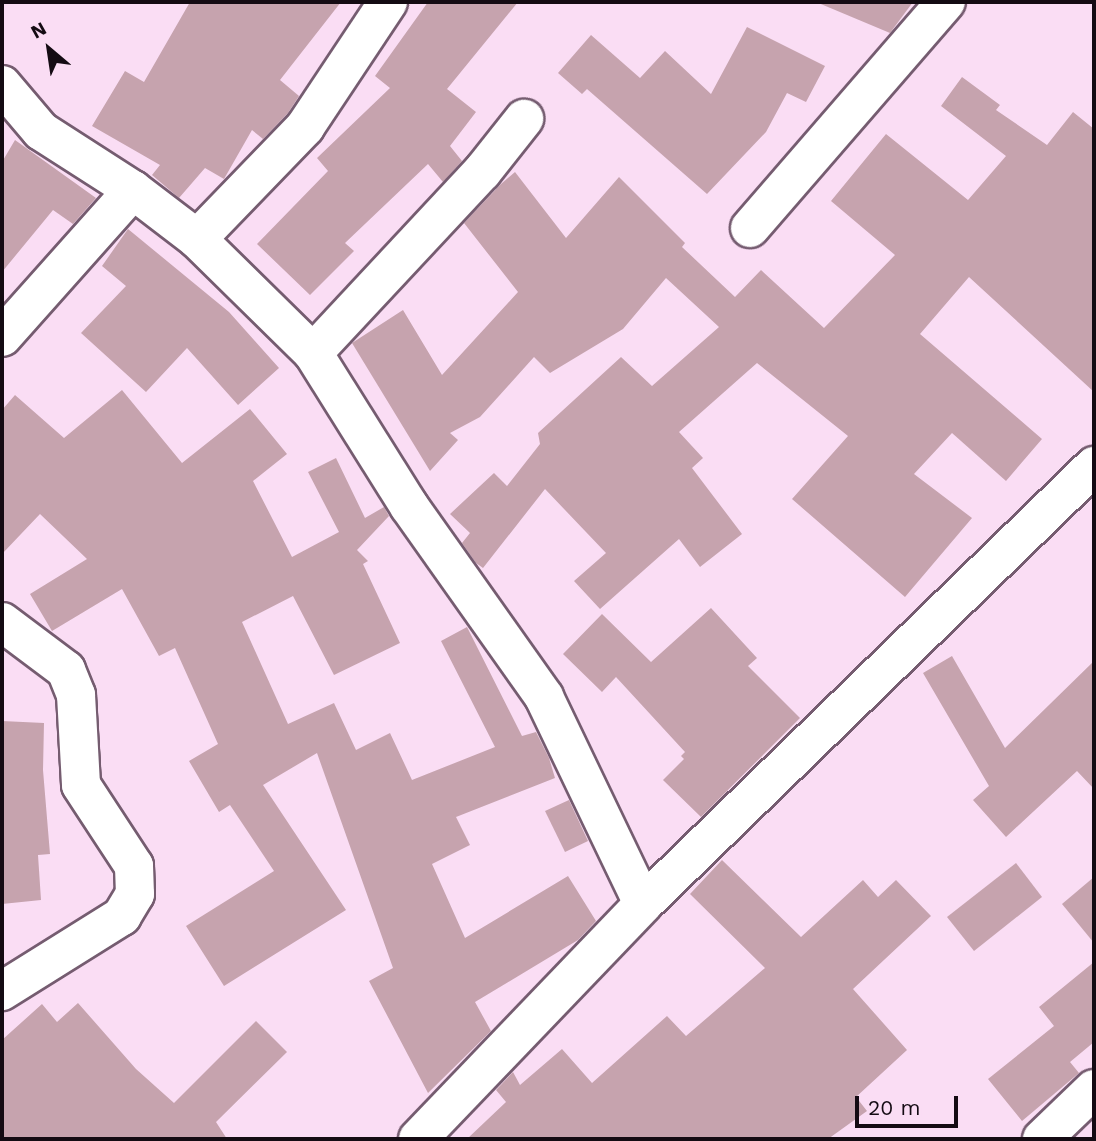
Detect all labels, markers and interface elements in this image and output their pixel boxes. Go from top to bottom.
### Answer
north arrow [14,14,84,84]
text: N [27,17,50,44]
scale bar [858,1082,961,1126]
text: 20 m [868,1095,920,1120]

